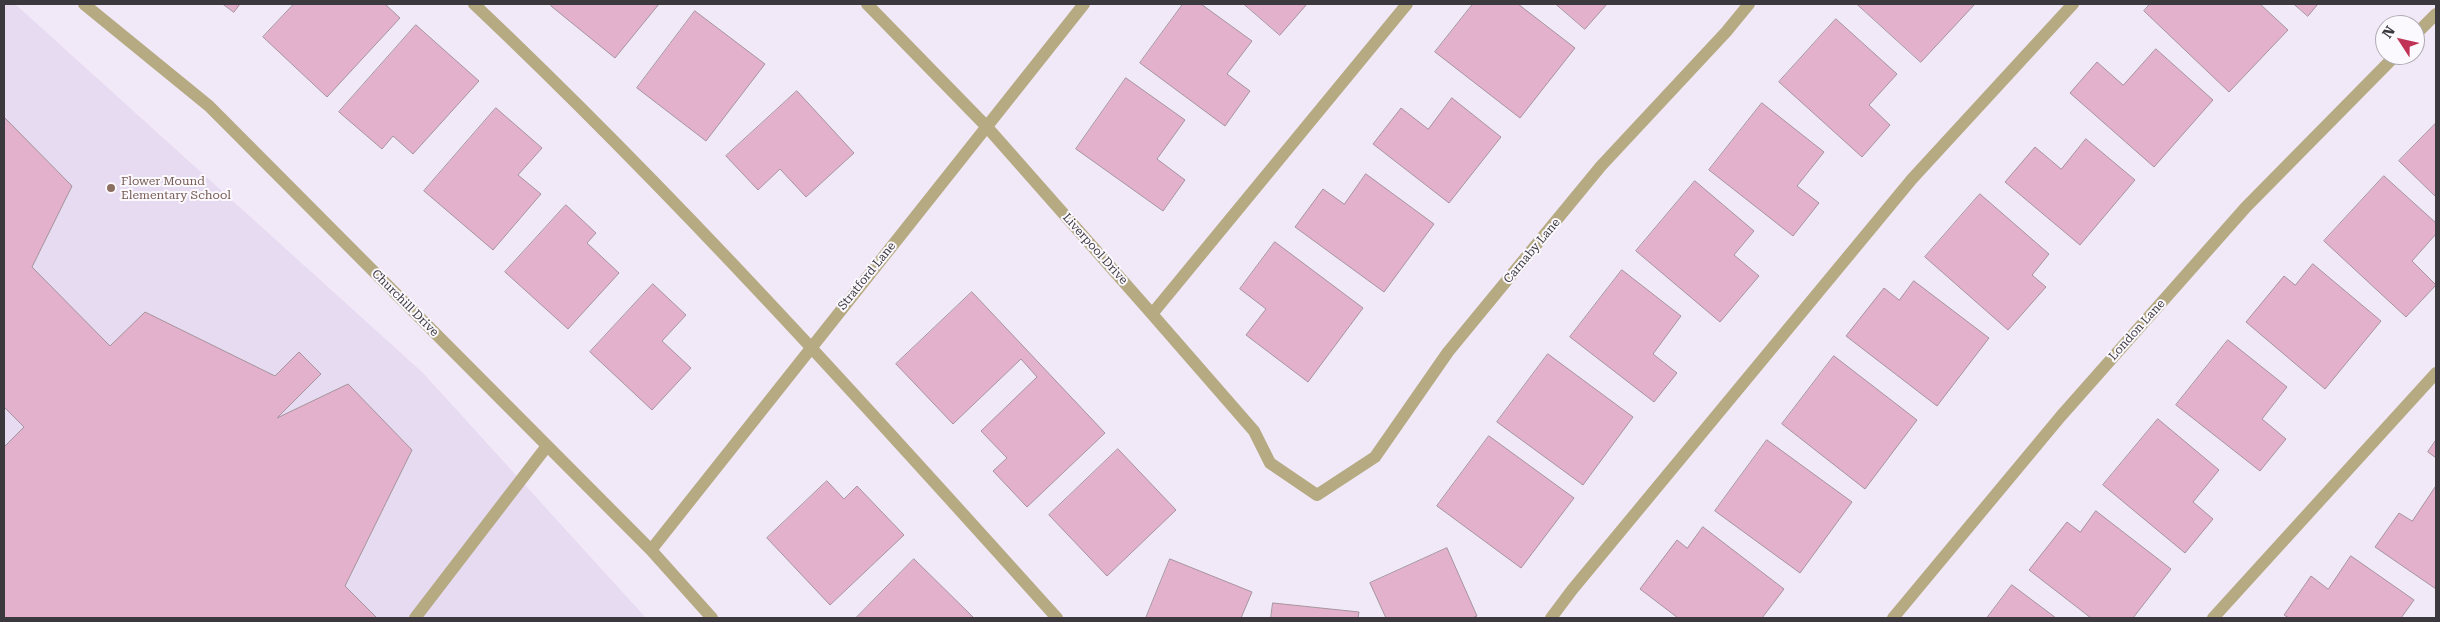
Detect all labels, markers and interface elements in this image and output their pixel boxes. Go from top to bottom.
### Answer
north arrow [2375,15,2425,65]
text: N [2379,23,2398,41]
place label: Flower Mound Elementary School [121,174,231,202]
marker: Flower Mound Elementary School [105,182,117,194]
street label: Liverpool Drive [1059,211,1131,287]
street label: Carnaby Lane [1501,216,1563,286]
street label: Stratford Lane [835,239,899,313]
street label: Churchill Drive [369,267,441,339]
street label: London Lane [2106,297,2168,363]

